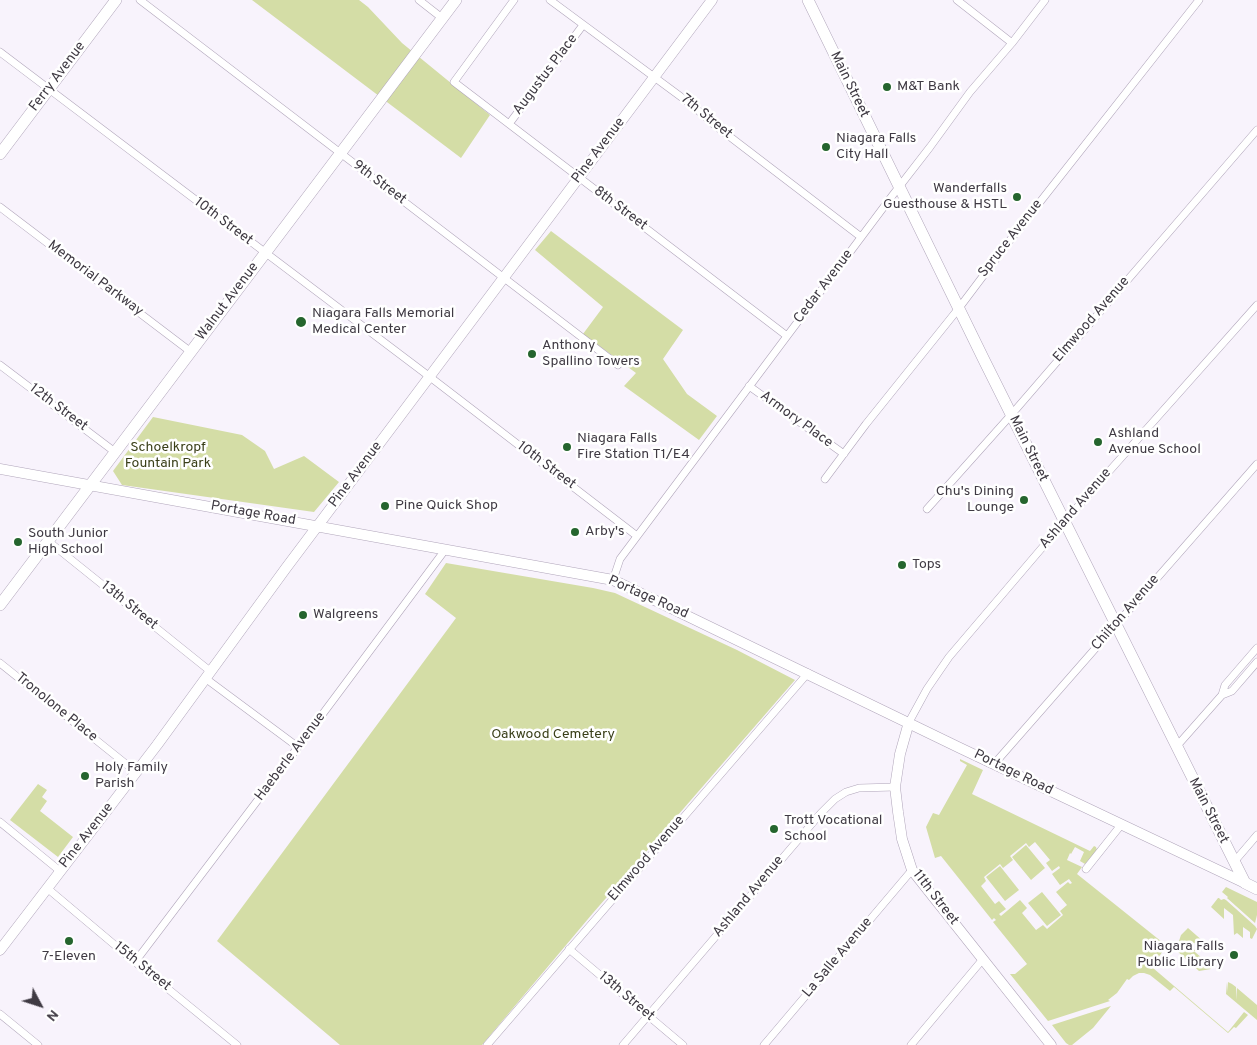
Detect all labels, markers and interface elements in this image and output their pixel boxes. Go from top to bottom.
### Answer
street label: Augustus Place [510,31,582,119]
street label: Ferry Avenue [26,39,90,115]
street label: Main Street [826,49,872,121]
place label: M&T Bank [897,79,960,95]
marker: M&T Bank [881,81,893,93]
street label: 7th Street [677,91,735,143]
street label: Pine Avenue [569,115,629,187]
place label: Niagara Falls City Hall [836,131,916,164]
marker: Niagara Falls City Hall [820,141,832,153]
street label: 9th Street [349,157,409,209]
place label: Wanderfalls Guesthouse & HSTL [883,181,1007,213]
street label: 8th Street [590,183,650,235]
marker: Wanderfalls Guesthouse & HSTL [1011,191,1023,203]
street label: 10th Street [190,195,256,249]
street label: Spruce Avenue [975,197,1047,281]
street label: Memorial Parkway [44,238,146,320]
street label: Cedar Avenue [791,247,857,327]
street label: Walnut Avenue [193,260,263,344]
street label: Elmwood Avenue [1050,274,1134,366]
place label: Niagara Falls Memorial Medical Center [312,306,454,338]
marker: Niagara Falls Memorial Medical Center [294,315,308,329]
place label: Anthony Spallino Towers [542,338,640,371]
marker: Anthony Spallino Towers [526,348,538,360]
street label: 12th Street [26,381,90,435]
street label: Armory Place [756,388,836,452]
street label: Main Street [1005,413,1051,485]
place label: Ashland Avenue School [1108,426,1201,458]
place label: Niagara Falls Fire Station T1/E4 [577,431,690,464]
marker: Ashland Avenue School [1092,436,1104,448]
street label: Pine Avenue [326,439,386,511]
street label: 10th Street [513,439,579,493]
park label: Schoelkropf Fountain Park [125,440,211,472]
marker: Niagara Falls Fire Station T1/E4 [561,441,573,453]
street label: Ashland Avenue [1036,465,1116,553]
place label: Chu's Dining Lounge [936,484,1014,516]
marker: Chu's Dining Lounge [1018,494,1030,506]
street label: Portage Road [209,498,297,530]
place label: Pine Quick Shop [395,498,498,514]
marker: Pine Quick Shop [379,500,391,512]
place label: Arby's [585,524,625,540]
place label: South Junior High School [28,526,108,558]
marker: Arby's [569,526,581,538]
marker: South Junior High School [12,536,24,548]
place label: Tops [912,557,941,573]
marker: Tops [896,559,908,571]
street label: Chilton Avenue [1088,572,1164,654]
street label: Portage Road [605,573,691,623]
street label: 13th Street [97,578,161,634]
place label: Walgreens [313,607,378,623]
marker: Walgreens [297,609,309,621]
street label: Tronolone Place [12,670,100,746]
street label: Haeberle Avenue [252,709,330,805]
park label: Oakwood Cemetery [491,727,615,743]
street label: Portage Road [971,747,1055,799]
place label: Holy Family Parish [95,760,168,792]
marker: Holy Family Parish [79,770,91,782]
street label: Main Street [1184,775,1232,847]
street label: Pine Avenue [56,800,118,872]
street label: Elmwood Avenue [605,813,689,905]
place label: Trott Vocational School [784,813,883,846]
marker: Trott Vocational School [768,823,780,835]
street label: Ashland Avenue [710,853,788,941]
street label: 11th Street [908,867,962,929]
street label: La Salle Avenue [800,915,876,1001]
marker: 7-Eleven [63,935,75,947]
street label: 15th Street [110,939,174,995]
place label: Niagara Falls Public Library [1137,939,1224,972]
place label: 7-Eleven [42,949,96,965]
marker: Niagara Falls Public Library [1228,949,1240,961]
street label: 13th Street [595,969,657,1025]
north arrow [15,980,65,1030]
text: N [42,1006,62,1024]

